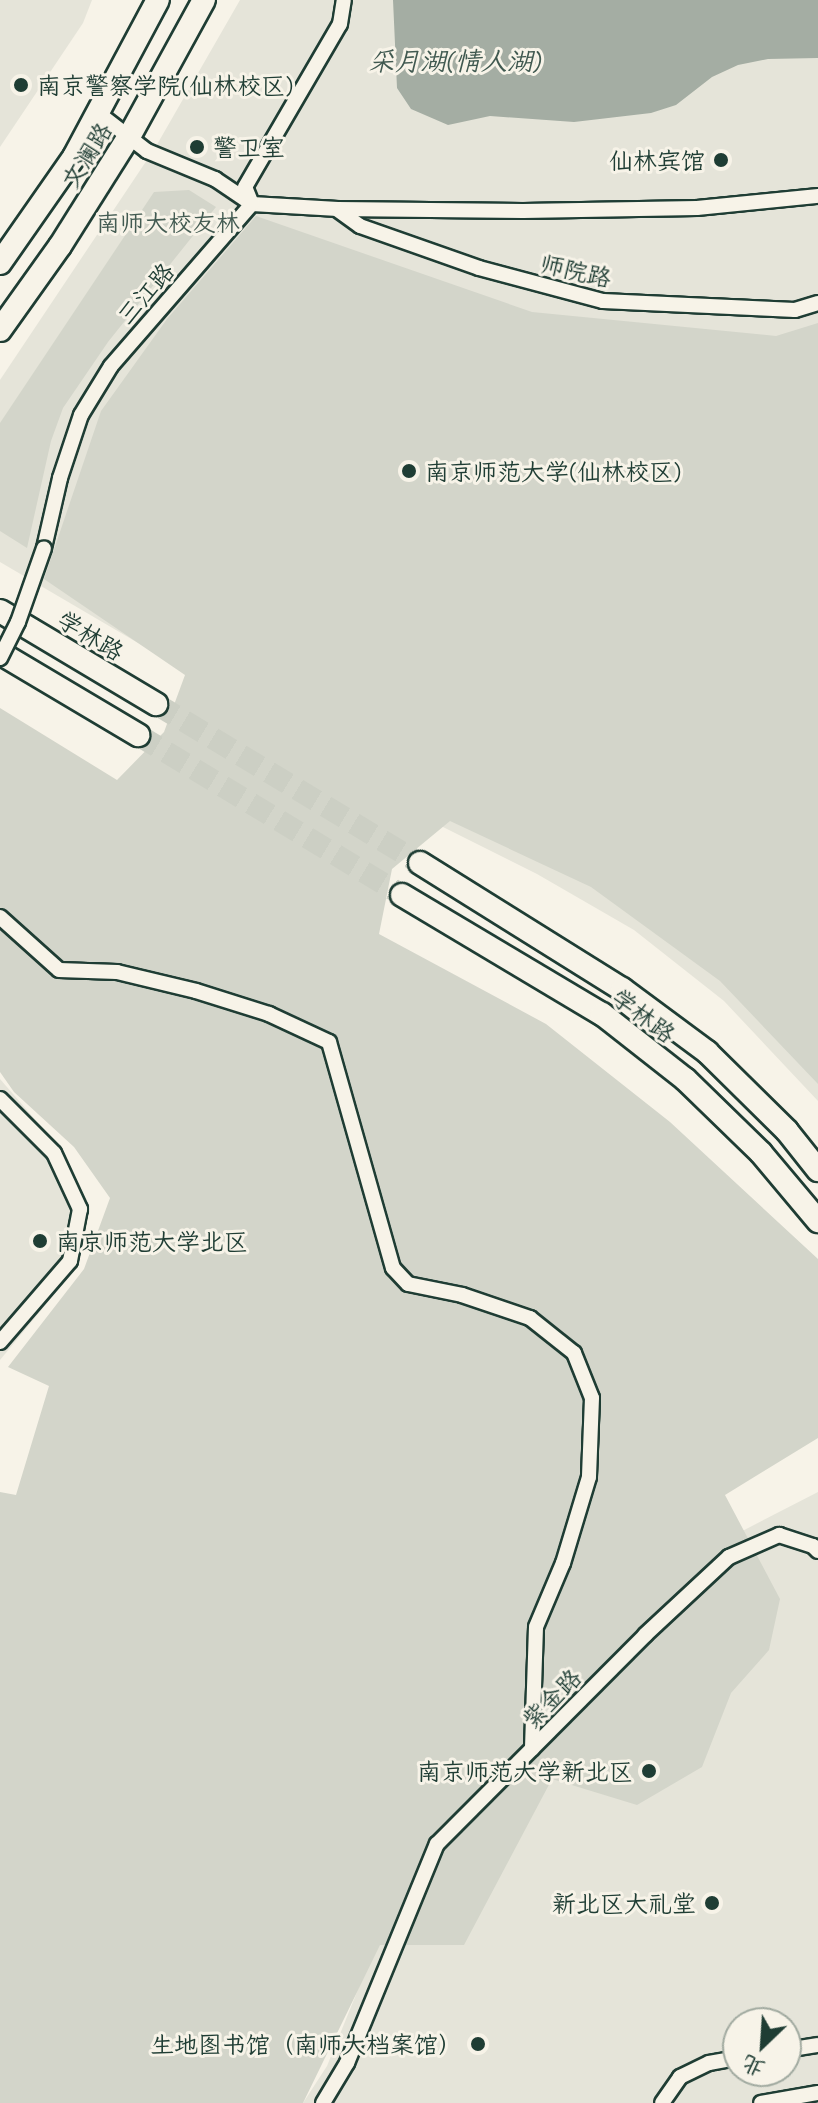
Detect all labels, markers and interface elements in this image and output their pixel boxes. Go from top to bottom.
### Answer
water label: 采月湖(情人湖) [368,45,542,77]
place label: 南京警察学院(仙林校区) [37,71,293,99]
marker: 南京警察学院(仙林校区) [12,76,30,94]
street label: 文澜路 [55,117,117,193]
place label: 警卫室 [213,133,285,161]
marker: 警卫室 [188,138,206,156]
place label: 仙林宾馆 [609,146,705,174]
marker: 仙林宾馆 [712,151,730,169]
park label: 南师大校友林 [96,208,240,236]
street label: 师院路 [538,248,614,292]
street label: 三江路 [111,256,179,330]
place label: 南京师范大学(仙林校区) [425,457,681,485]
marker: 南京师范大学(仙林校区) [400,462,418,480]
street label: 学林路 [53,604,129,666]
street label: 学林路 [607,982,681,1048]
place label: 南京师范大学北区 [56,1227,248,1255]
marker: 南京师范大学北区 [31,1232,49,1250]
street label: 紫金路 [515,1662,587,1734]
place label: 南京师范大学新北区 [417,1757,633,1785]
marker: 南京师范大学新北区 [640,1762,658,1780]
place label: 新北区大礼堂 [552,1889,696,1917]
marker: 新北区大礼堂 [703,1894,721,1912]
north arrow [722,2007,802,2087]
place label: 生地图书馆（南师大档案馆） [150,2030,462,2058]
marker: 生地图书馆（南师大档案馆） [469,2035,487,2053]
text: 北 [736,2050,769,2085]

